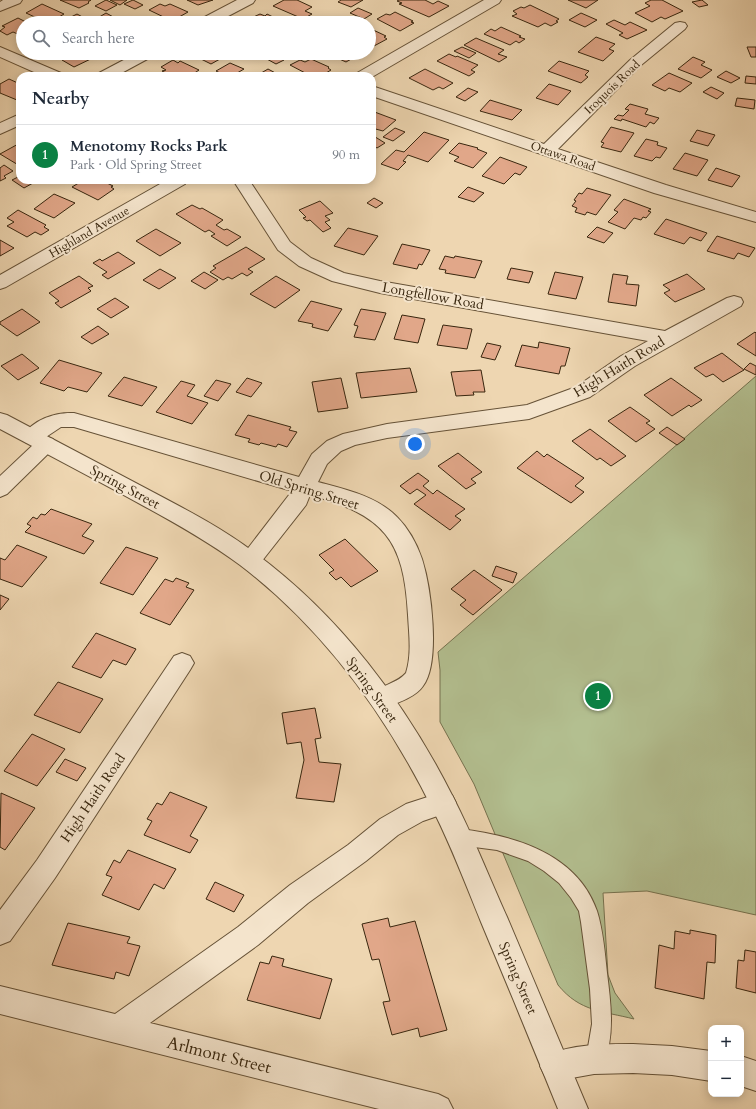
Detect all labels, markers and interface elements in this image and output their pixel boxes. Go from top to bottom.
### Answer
search box [16,16,376,60]
icon: search [30,27,52,49]
text: Search here [62,28,135,48]
street label: Iroquois Road [581,56,644,118]
text: Nearby [32,87,89,110]
text: Menotomy Rocks Park [70,136,228,156]
street label: Ottawa Road [528,137,598,175]
text: 1 [42,146,48,164]
text: 90 m [332,146,360,164]
text: Park · Old Spring Street [70,156,202,174]
street label: Highland Avenue [46,202,132,262]
street label: Longfellow Road [381,278,486,314]
street label: High Haith Road [570,332,669,402]
your location [405,434,425,454]
street label: Spring Street [87,461,164,514]
street label: Old Spring Street [257,466,362,514]
street label: Spring Street [342,653,403,727]
pin: 1 [585,681,611,711]
street label: High Haith Road [56,749,130,846]
street label: Spring Street [494,939,542,1018]
map controls [708,1025,744,1097]
button: + [708,1025,744,1061]
street label: Arlmont Street [164,1031,274,1079]
button: − [708,1061,744,1097]

